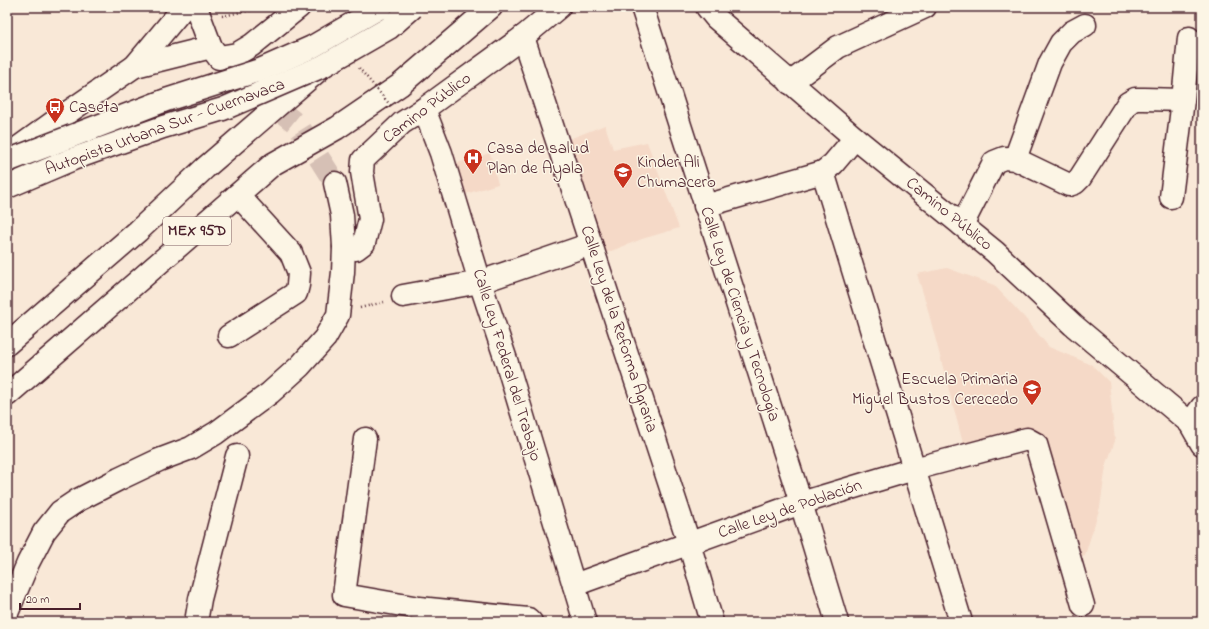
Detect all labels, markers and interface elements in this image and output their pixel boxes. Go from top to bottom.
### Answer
street label: Camino Público [377,66,477,150]
street label: Autopista Urbana Sur - Cuernavaca [42,72,288,182]
place label: Caseta [69,95,119,120]
bus stop icon: Caseta [44,96,66,124]
place label: Casa de salud Plan de Ayala [487,136,589,182]
hospital icon: Casa de salud Plan de Ayala [462,147,484,175]
place label: Kinder Ali Chumacero [637,150,716,195]
school or university icon: Kinder Ali Chumacero [612,161,634,189]
street label: Camino Público [900,171,998,257]
street label: Calle Ley de Ciencia y Tecnología [692,203,787,425]
road number: MEX 95D [163,217,231,245]
street label: Calle Ley de la Reforma Agraria [572,222,664,436]
street label: Calle Ley Federal del Trabajo [465,266,548,465]
place label: Escuela Primaria Miguel Bustos Cerecedo [852,367,1018,414]
school or university icon: Escuela Primaria Miguel Bustos Cerecedo [1021,378,1043,406]
street label: Calle Ley de Población [715,473,866,546]
scale bar [20,585,80,611]
text: 20 m [26,591,49,609]

